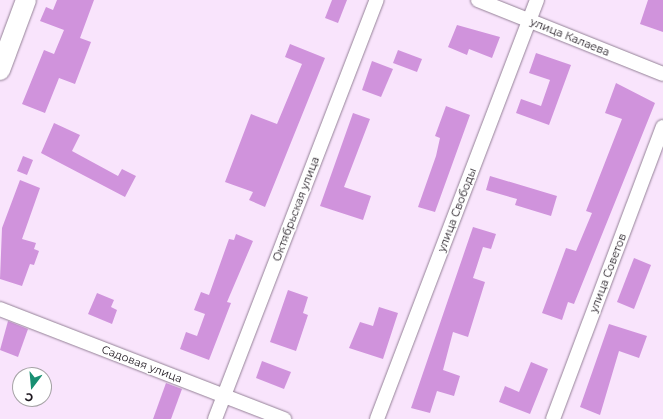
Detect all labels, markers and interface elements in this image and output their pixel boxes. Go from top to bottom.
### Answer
street label: улица Калаева [528,15,612,59]
street label: Октябрьская улица [270,155,322,263]
street label: улица Свободы [435,166,479,254]
street label: улица Советов [587,232,629,314]
street label: Садовая улица [100,343,184,385]
north arrow [12,367,52,407]
text: С [23,390,35,405]

